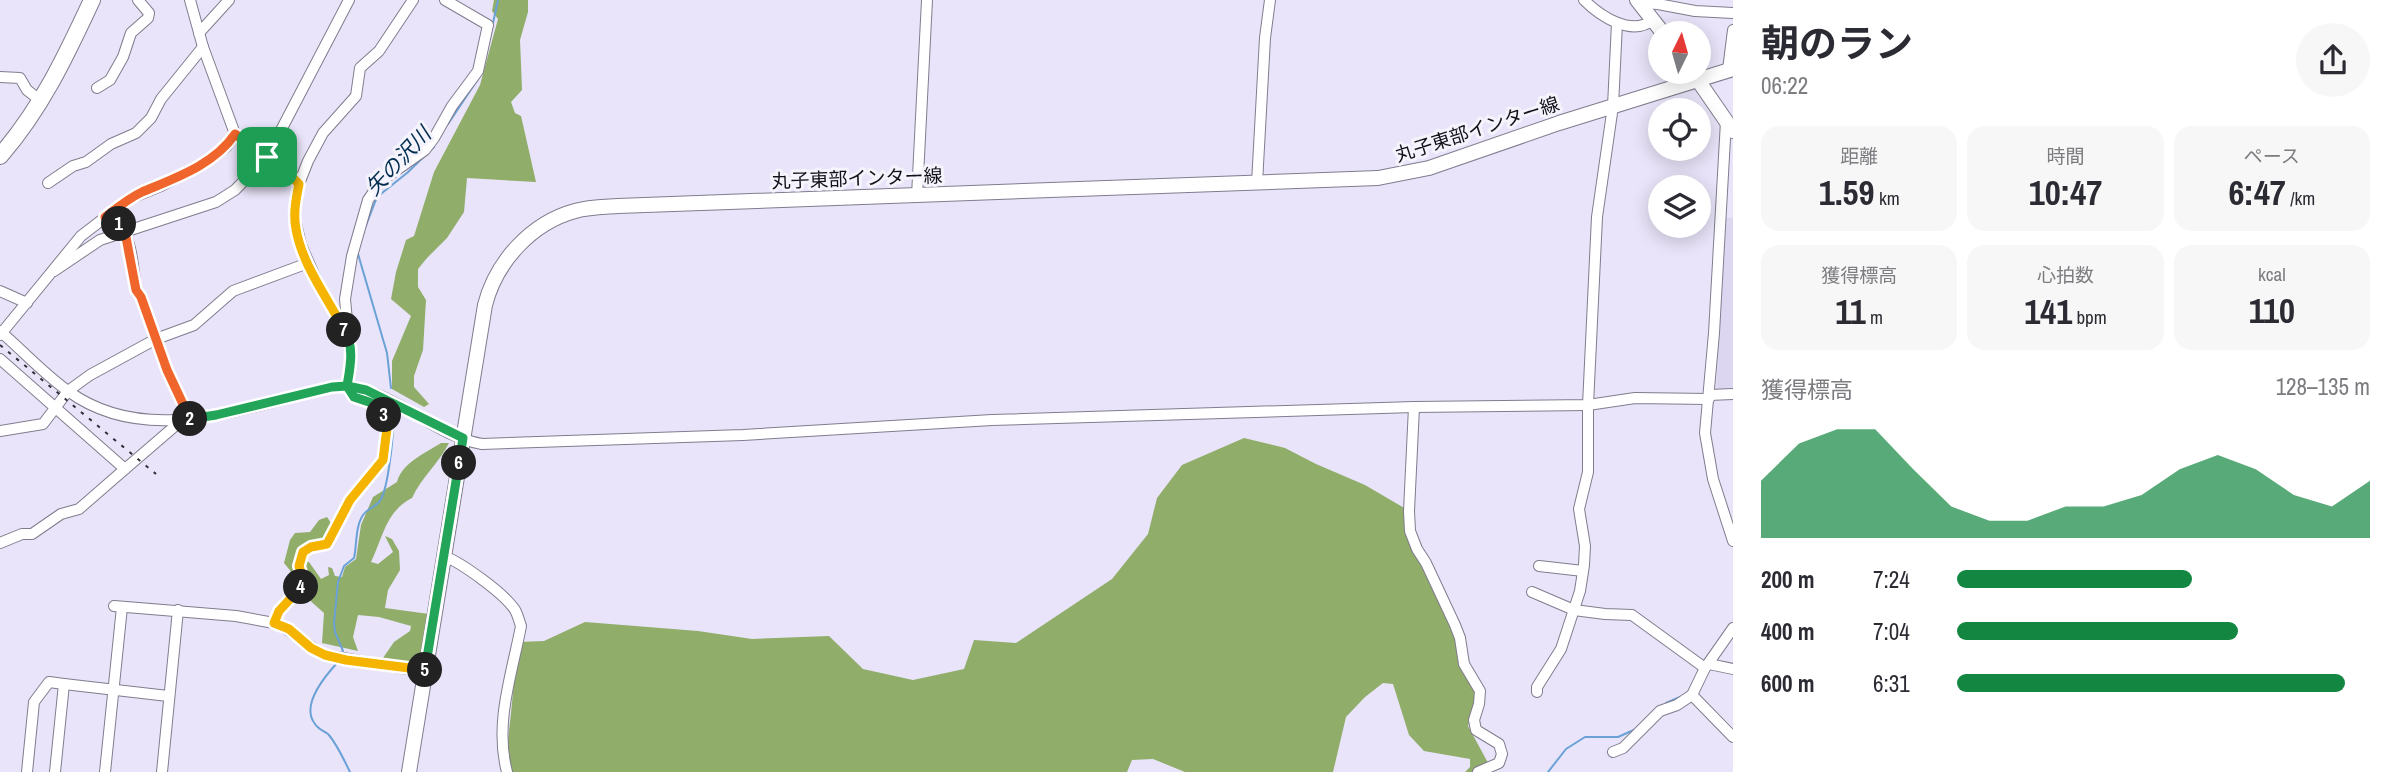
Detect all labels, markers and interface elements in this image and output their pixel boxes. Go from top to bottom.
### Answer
text: 朝のラン [1761,18,1913,69]
north arrow [1648,21,1712,84]
map controls [1648,21,1711,238]
button: share [2296,23,2370,97]
text: 06:22 [1761,70,1808,101]
street label: 丸子東部インター線 [1392,90,1562,168]
button: locate [1648,98,1711,161]
water label: 矢の沢川 [359,119,439,202]
pin [237,127,297,187]
icon: arrive [248,138,286,176]
text: 距離 [1840,143,1878,169]
text: 時間 [2046,143,2085,169]
text: ペース [2244,143,2300,169]
street label: 丸子東部インター線 [771,162,943,194]
text: 1.59 [1819,169,1875,216]
text: 10:47 [2029,169,2102,216]
text: 6:47 [2228,169,2286,216]
button: layers [1648,175,1711,238]
text: km [1875,185,1900,211]
text: /km [2286,185,2315,211]
pin: 1 [102,206,136,242]
text: 1 [114,210,123,236]
text: kcal [2258,261,2286,287]
text: 獲得標高 [1821,262,1897,288]
text: 心拍数 [2037,262,2094,288]
text: 110 [2249,287,2295,334]
text: 11 [1835,288,1866,335]
text: 141 [2024,288,2072,335]
text: m [1866,304,1883,330]
text: bpm [2072,304,2107,330]
pin: 7 [326,312,362,348]
text: 7 [339,316,348,342]
text: 128–135 m [2276,371,2370,402]
text: 獲得標高 [1761,374,1853,405]
pin: 3 [366,398,402,432]
text: 3 [379,401,388,427]
pin: 2 [172,402,208,436]
text: 2 [185,405,194,431]
pin: 6 [442,446,476,480]
text: 6 [454,449,463,475]
text: 200 m [1761,564,1814,595]
text: 7:24 [1873,564,1910,595]
pin: 4 [284,570,318,604]
text: 4 [296,573,305,599]
text: 400 m [1761,616,1814,647]
text: 7:04 [1873,616,1910,647]
pin: 5 [408,652,442,688]
text: 5 [420,656,429,682]
text: 600 m [1761,668,1814,699]
text: 6:31 [1873,668,1910,699]

